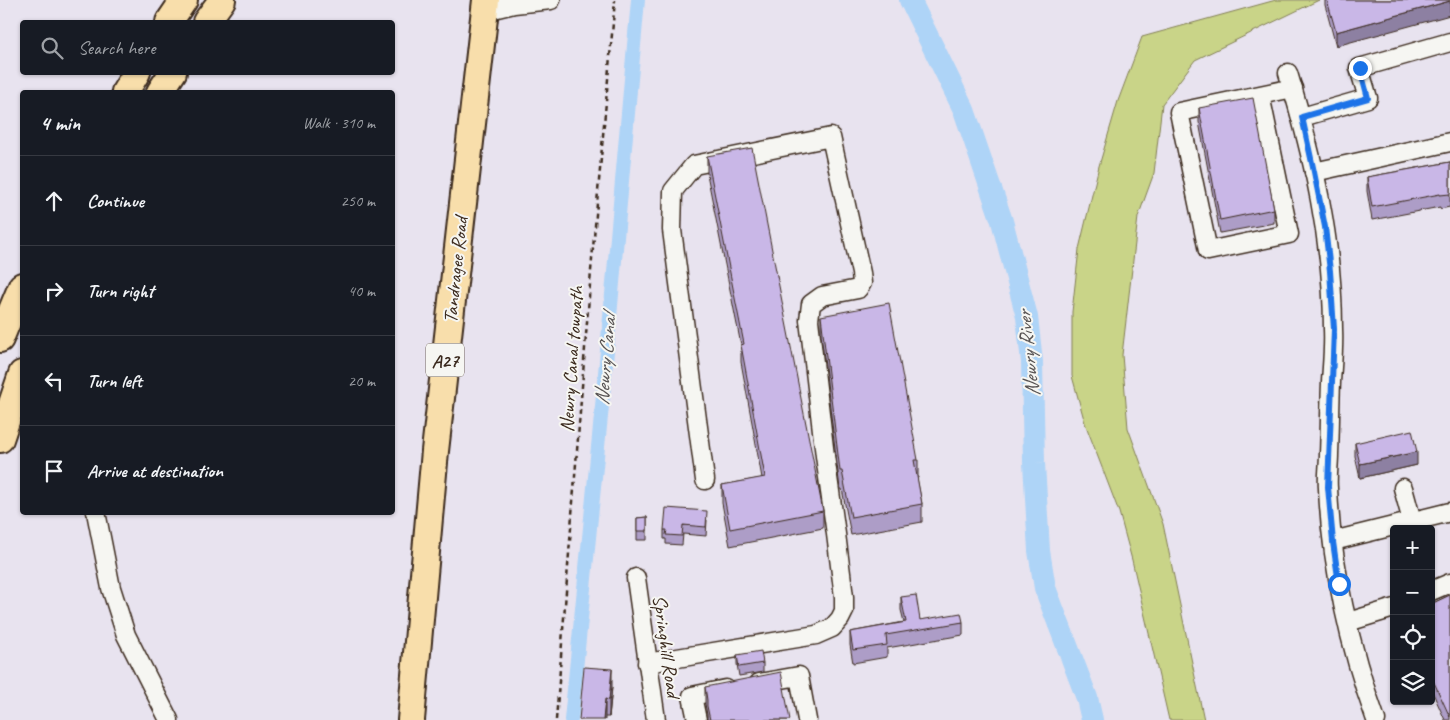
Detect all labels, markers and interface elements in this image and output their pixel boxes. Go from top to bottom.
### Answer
search box [20,20,395,75]
icon: search [38,34,66,62]
text: Search here [78,36,155,60]
route end [1349,57,1372,80]
text: 4 min [40,110,80,136]
text: Walk · 310 m [303,113,375,133]
icon: ahead [40,187,68,215]
text: Continue [87,189,144,213]
text: 250 m [341,191,375,211]
street label: Tandragee Road [437,213,474,324]
icon: right [40,277,68,305]
text: Turn right [87,279,154,303]
text: 40 m [348,281,375,301]
street label: Newry Canal towpath [554,283,589,433]
water label: Newry River [1010,306,1045,398]
water label: Newry Canal [588,307,622,406]
road number: A27 [426,344,464,376]
icon: left [40,367,68,395]
text: Turn left [87,369,142,393]
text: 20 m [348,371,375,391]
icon: arrive [40,457,68,485]
text: Arrive at destination [87,459,223,483]
map controls [1390,525,1435,705]
button: + [1390,525,1435,570]
button: − [1390,570,1435,615]
route start [1328,573,1351,596]
street label: Springhill Road [647,593,686,702]
button: locate [1390,615,1435,660]
button: layers [1390,660,1435,705]

